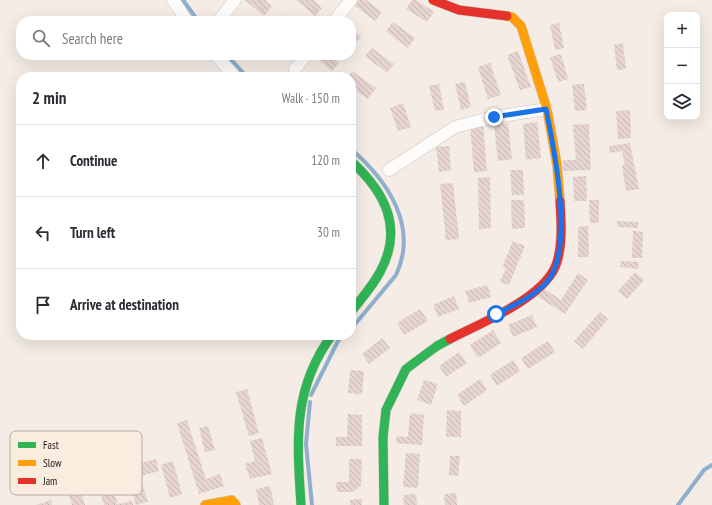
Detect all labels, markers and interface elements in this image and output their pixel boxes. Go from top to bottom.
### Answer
map controls [664,12,700,120]
button: + [664,12,700,48]
search box [16,16,356,60]
icon: search [30,27,52,49]
text: Search here [62,29,123,48]
button: − [664,48,700,84]
button: layers [664,84,700,120]
text: 2 min [32,87,66,109]
text: Walk · 150 m [282,90,340,107]
route end [485,108,503,126]
icon: ahead [32,150,54,172]
text: Continue [70,151,117,170]
text: 120 m [311,152,340,169]
icon: left [32,222,54,244]
text: Turn left [70,223,115,242]
text: 30 m [317,224,340,241]
icon: arrive [32,294,54,316]
text: Arrive at destination [70,295,179,314]
route start [487,305,505,323]
legend [10,431,142,495]
text: Fast [43,438,59,452]
text: Slow [43,456,62,470]
text: Jam [42,474,57,488]

